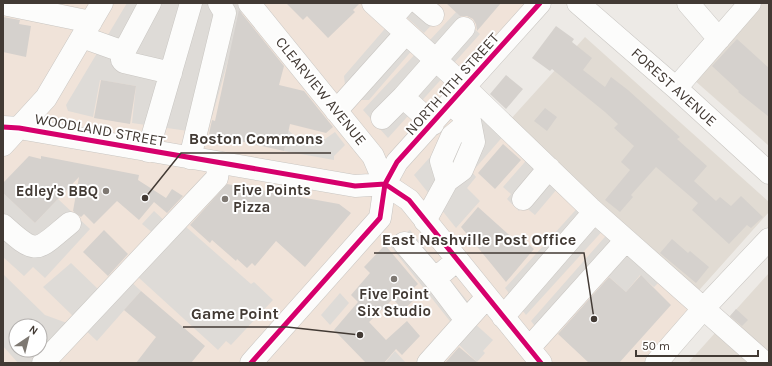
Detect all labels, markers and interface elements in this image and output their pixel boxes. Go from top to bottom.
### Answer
street label: NORTH 11TH STREET [401,29,503,139]
street label: CLEARVIEW AVENUE [272,33,370,149]
street label: FOREST AVENUE [628,44,720,130]
street label: WOODLAND STREET [33,110,167,150]
callout: Boston Commons [181,125,331,153]
text: Boston Commons [189,129,323,148]
place label: Five Points Pizza [233,181,311,216]
place label: Edley's BBQ [16,182,98,200]
marker: Edley's BBQ [101,186,111,196]
marker: Five Points Pizza [220,194,230,204]
callout: East Nashville Post Office [374,225,584,253]
text: East Nashville Post Office [382,230,576,249]
marker: Five Point Six Studio [389,274,399,284]
place label: Five Point Six Studio [357,285,431,320]
callout: Game Point [183,299,287,327]
text: Game Point [191,304,279,323]
north arrow [8,318,48,358]
text: N [26,323,40,338]
scale bar [636,332,758,358]
text: 50 m [642,339,670,353]

